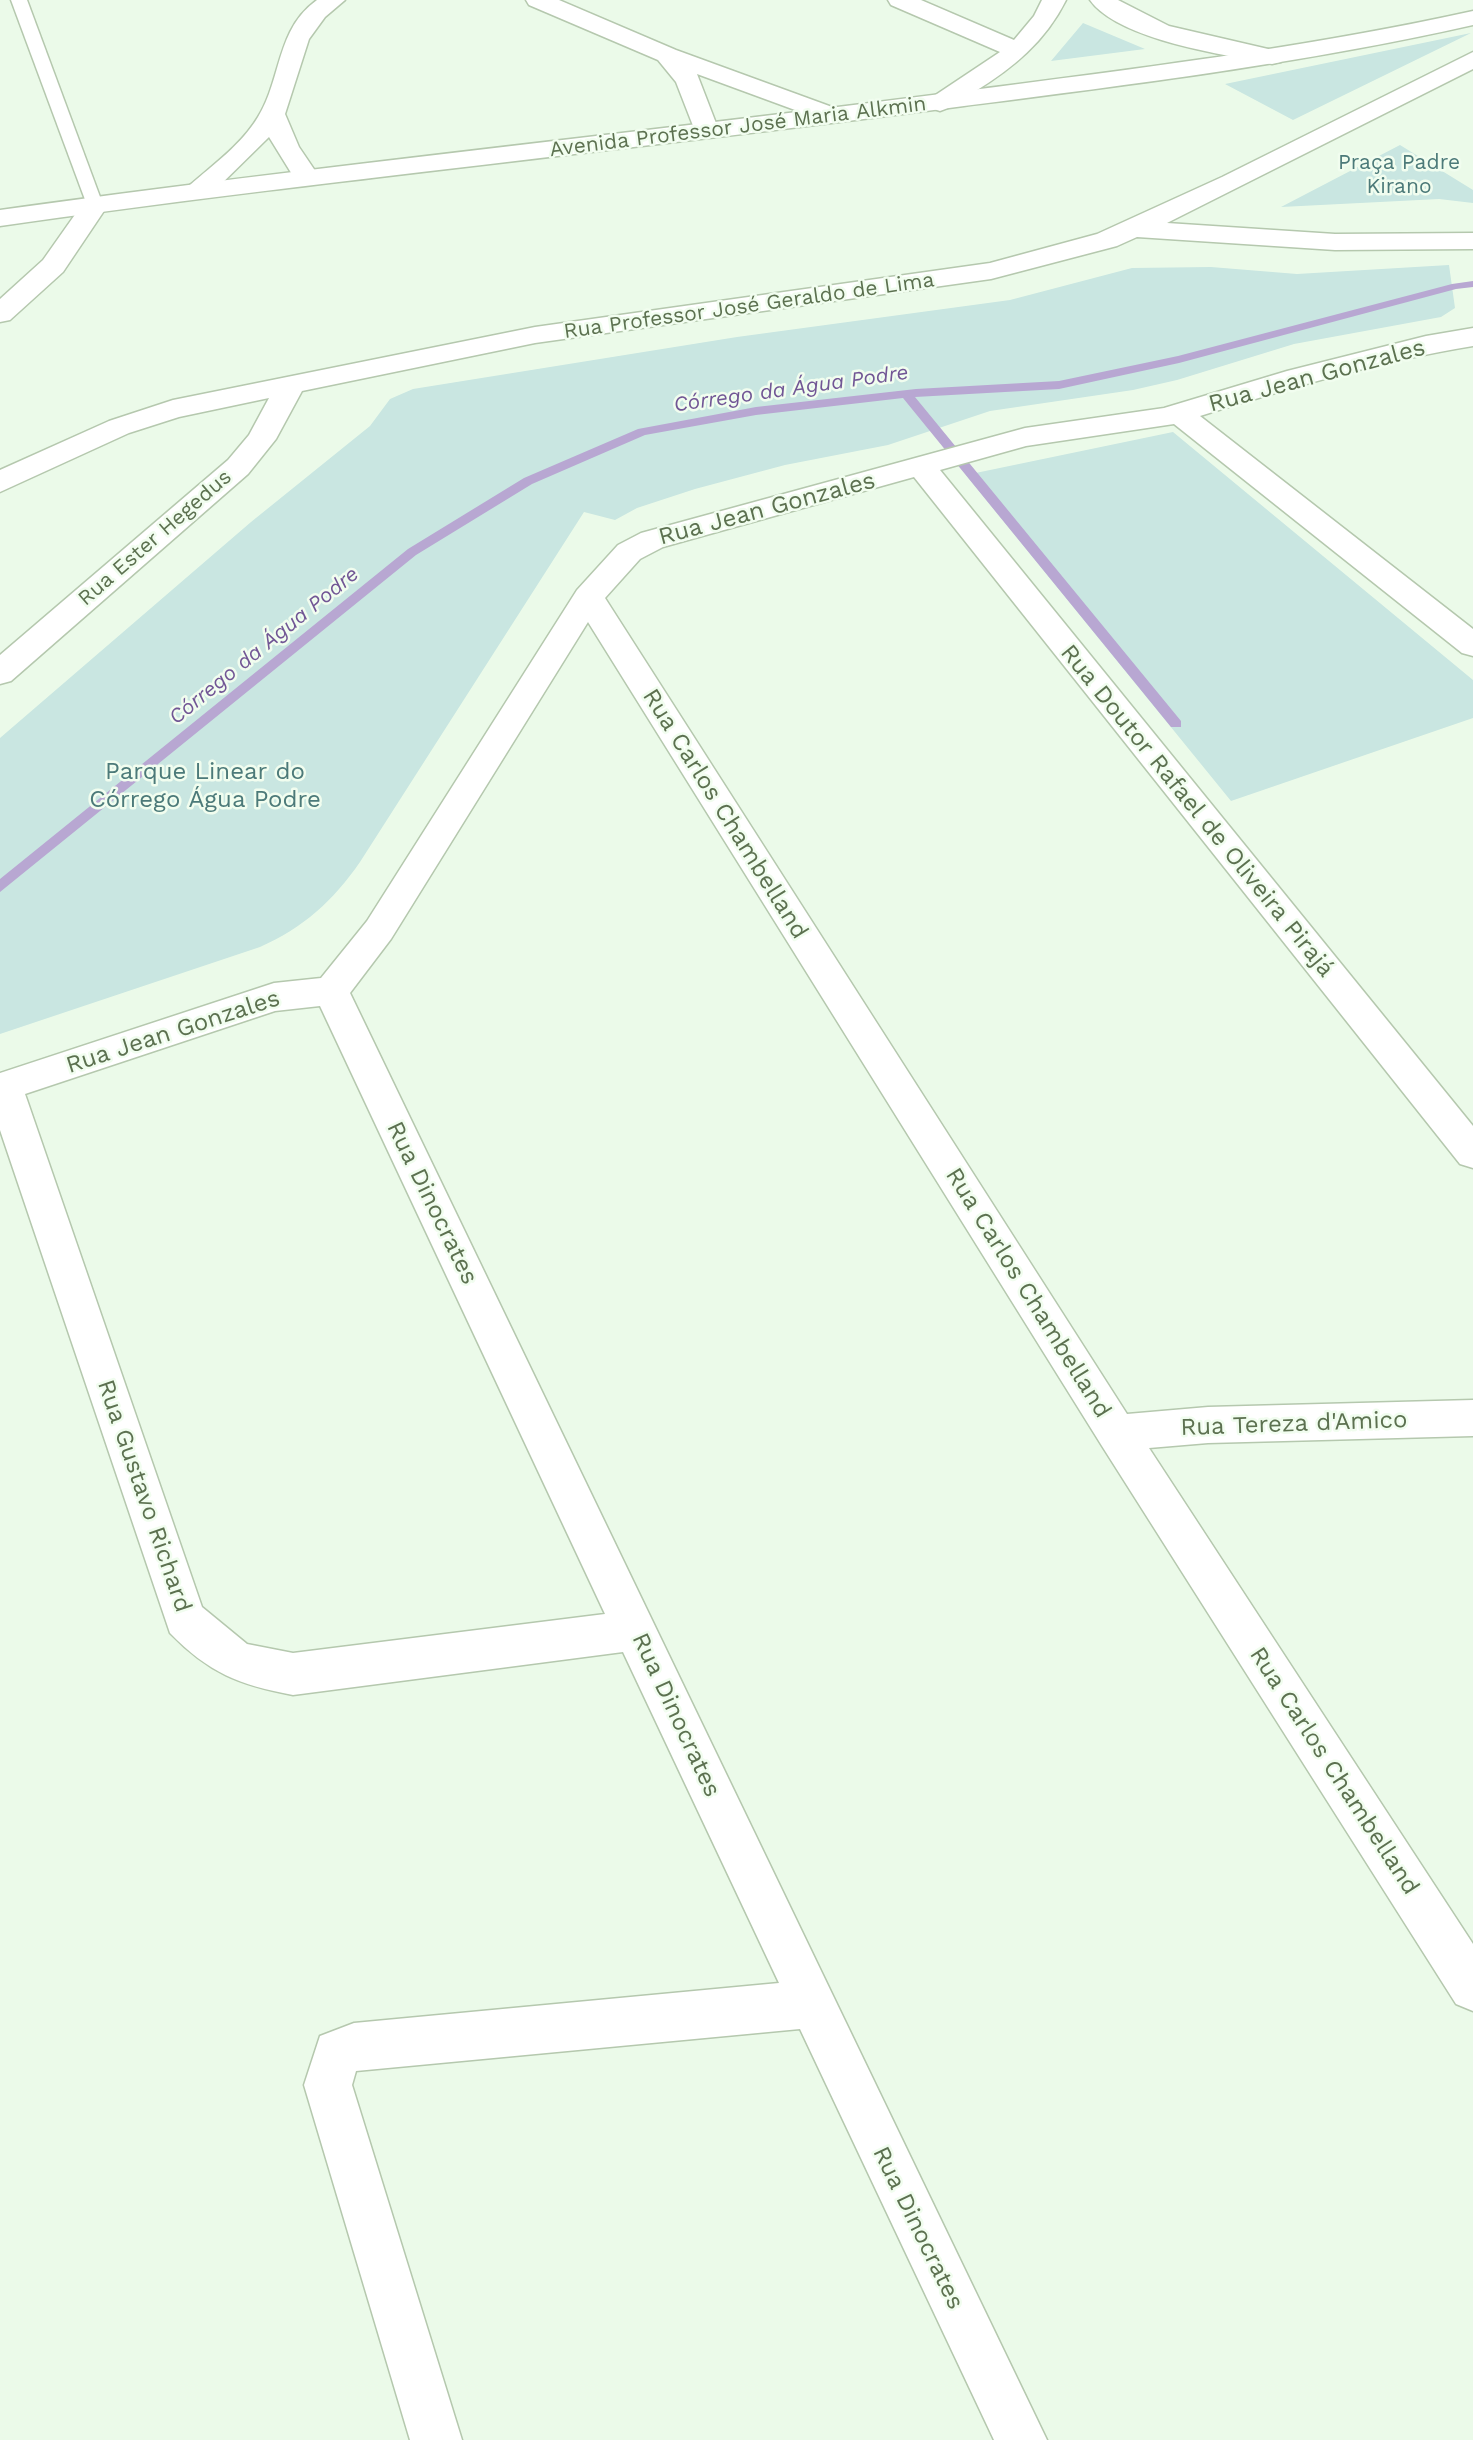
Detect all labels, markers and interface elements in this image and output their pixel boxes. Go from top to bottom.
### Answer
street label: Avenida Professor José Maria Alkmin [548,91,928,163]
park label: Praça Padre Kirano [1338,150,1460,200]
street label: Rua Professor José Geraldo de Lima [562,268,936,344]
street label: Rua Jean Gonzales [1206,333,1428,419]
water label: Córrego da Água Podre [672,360,910,418]
street label: Rua Ester Hegedus [73,465,237,611]
street label: Rua Jean Gonzales [656,466,878,552]
water label: Córrego da Água Podre [164,562,364,730]
street label: Rua Doutor Rafael de Oliveira Pirajá [1054,639,1340,983]
street label: Rua Carlos Chambelland [636,684,814,944]
park label: Parque Linear do Córrego Água Podre [89,758,321,814]
street label: Rua Jean Gonzales [63,984,283,1080]
street label: Rua Dinocrates [380,1117,484,1289]
street label: Rua Carlos Chambelland [939,1163,1117,1423]
street label: Rua Gustavo Richard [91,1376,197,1616]
street label: Rua Tereza d'Amico [1180,1406,1408,1442]
street label: Rua Dinocrates [625,1628,727,1802]
street label: Rua Carlos Chambelland [1243,1642,1425,1900]
street label: Rua Dinocrates [866,2142,970,2314]

